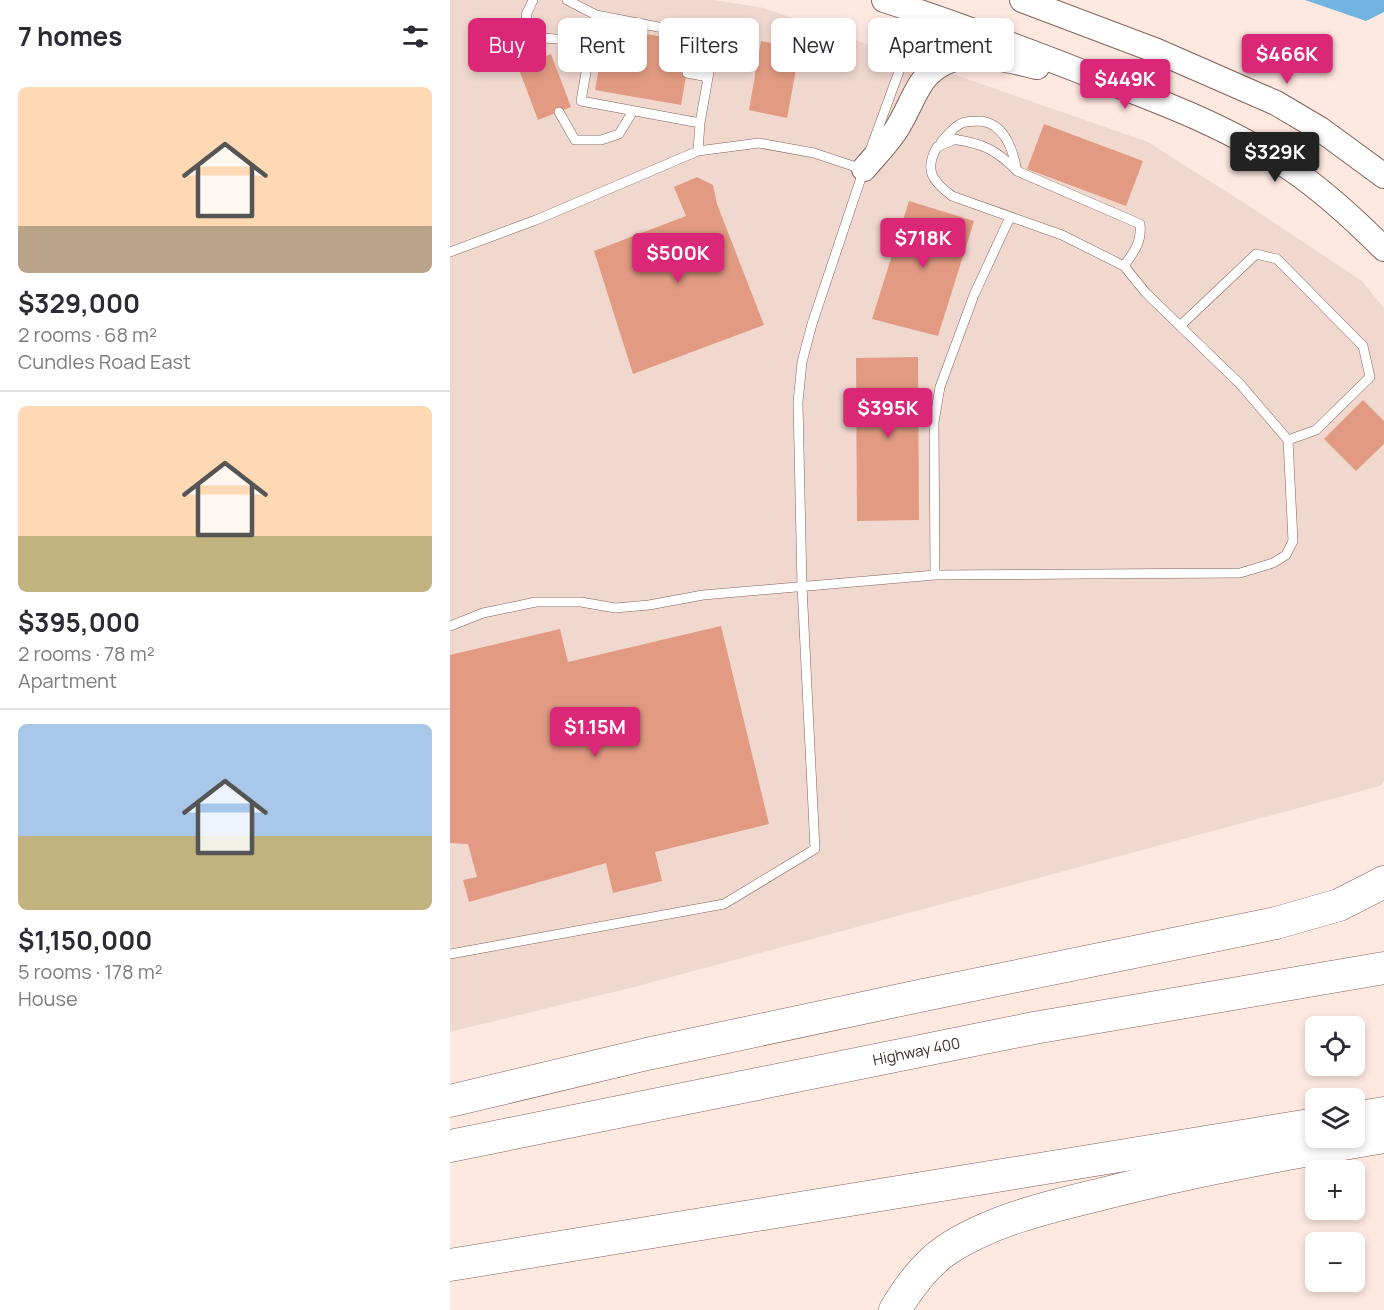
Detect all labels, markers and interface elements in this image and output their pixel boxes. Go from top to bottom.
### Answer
text: 7 homes [18,18,122,54]
chip: Buy [468,18,546,72]
chip: Rent [558,18,647,72]
chip: Filters [659,18,759,72]
chip: New [771,18,856,72]
chip: Apartment [868,18,1014,72]
icon: filters [399,20,432,53]
pin: $466K [1245,34,1329,85]
text: $466K [1256,40,1318,67]
pin: $449K [1083,59,1167,110]
text: $449K [1094,65,1156,92]
icon: home [171,126,279,234]
pin: $329K [1233,132,1317,183]
text: $329K [1244,138,1306,165]
pin: $718K [881,218,965,269]
text: $718K [894,224,952,251]
pin: $500K [636,233,720,284]
text: $500K [646,239,710,266]
text: $329,000 [18,285,140,321]
text: 2 rooms · 68 m² [18,321,157,348]
text: Cundles Road East [18,348,191,375]
pin: $395K [846,388,930,439]
text: $395K [857,394,919,421]
icon: home [171,445,279,553]
text: $395,000 [18,604,140,640]
text: 2 rooms · 78 m² [18,640,155,667]
text: Apartment [18,667,117,694]
pin: $1.15M [546,707,644,758]
text: $1.15M [564,713,626,740]
icon: home [171,763,279,871]
text: $1,150,000 [18,922,152,958]
text: 5 rooms · 178 m² [18,958,163,985]
text: House [18,985,78,1012]
map controls [1305,1016,1365,1292]
button: locate [1305,1016,1365,1076]
street label: Highway 400 [871,1032,962,1070]
button: layers [1305,1088,1365,1148]
button: + [1305,1160,1365,1220]
button: − [1305,1232,1365,1292]

